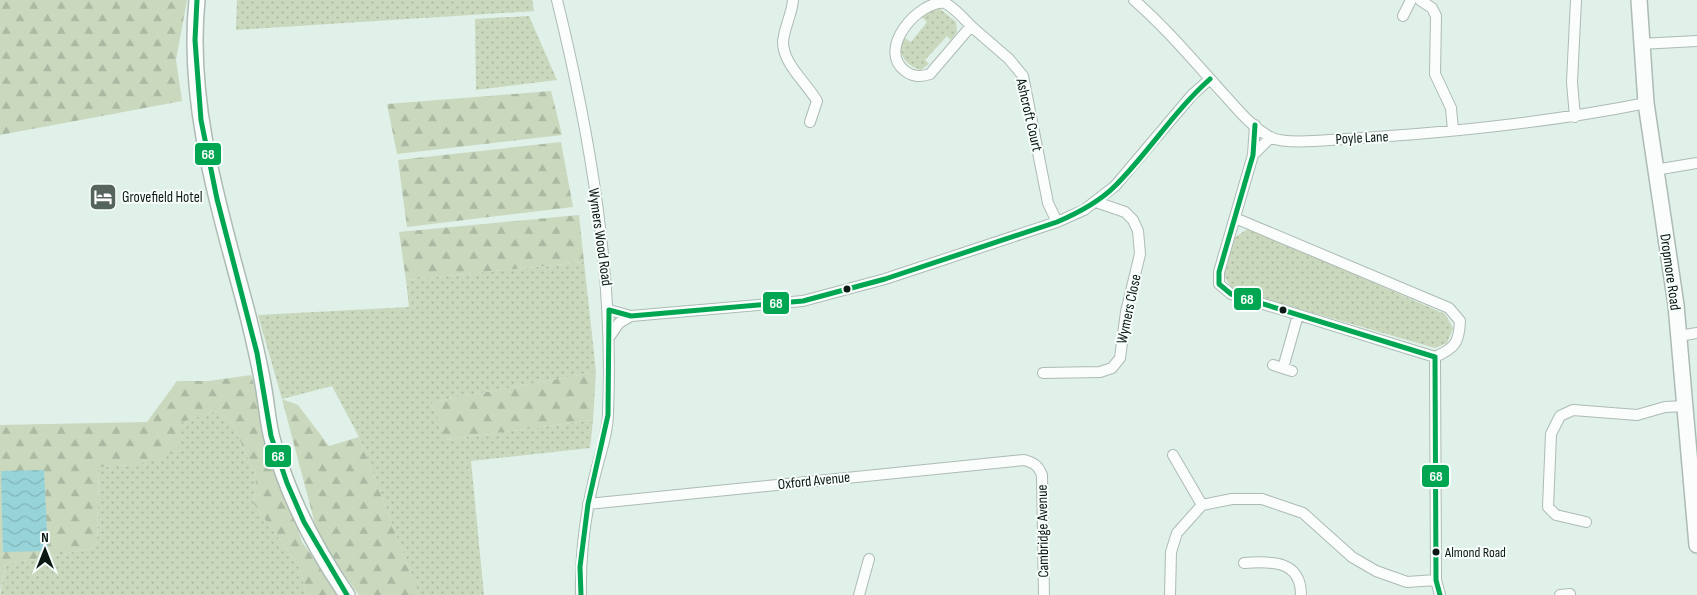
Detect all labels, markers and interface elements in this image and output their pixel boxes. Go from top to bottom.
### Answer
street label: Ashcroft Court [1011,76,1047,154]
street label: Poyle Lane [1335,127,1389,149]
line badge: 68 [194,142,222,166]
text: 68 [201,146,215,163]
hotel icon: Grovefield Hotel [88,182,118,212]
street label: Wymers Wood Road [584,187,616,287]
place label: Grovefield Hotel [122,188,203,207]
street label: Dropmore Road [1655,232,1685,312]
street label: Wymers Close [1112,272,1146,346]
unlabelled marker [842,284,852,294]
line badge: 68 [1233,287,1262,311]
line badge: 68 [762,291,790,315]
text: 68 [1240,291,1254,308]
text: 68 [769,295,783,312]
unlabelled marker [1278,305,1288,315]
line badge: 68 [264,444,292,468]
text: 68 [271,448,285,465]
line badge: 68 [1421,464,1450,488]
street label: Oxford Avenue [777,468,851,494]
text: 68 [1429,468,1443,485]
street label: Cambridge Avenue [1033,484,1053,578]
north arrow [20,525,70,575]
text: N [41,529,49,546]
place label: Almond Road [1444,544,1506,561]
marker: Almond Road [1431,547,1441,557]

